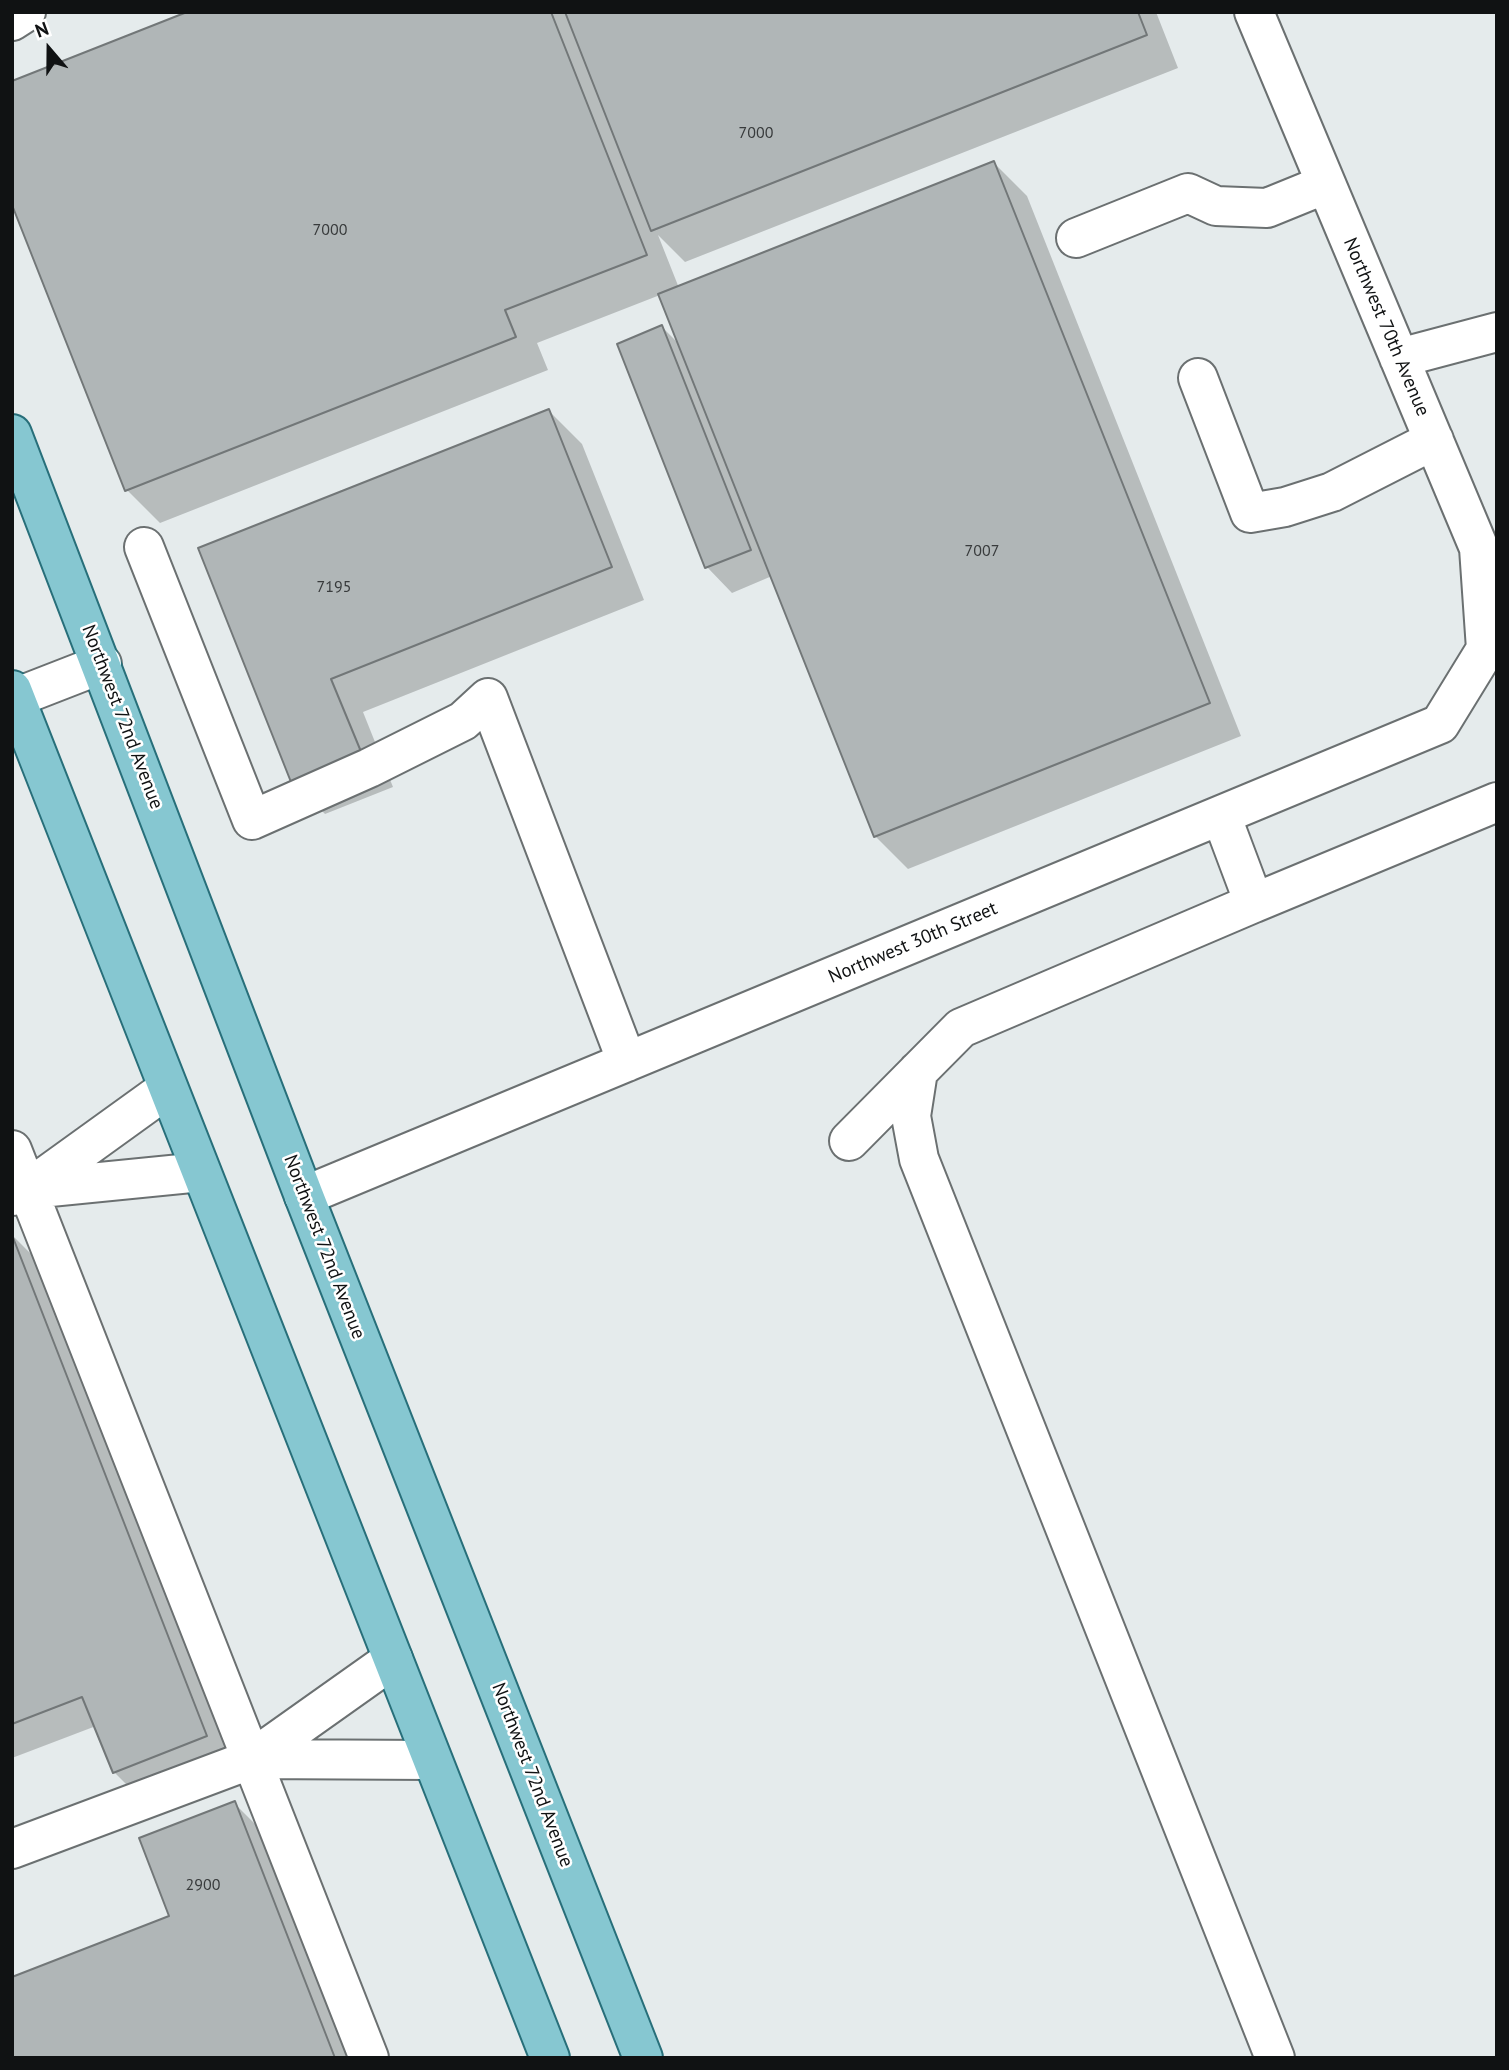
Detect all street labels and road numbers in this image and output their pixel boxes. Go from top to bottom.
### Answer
street label: Northwest 70th Avenue [1338,234,1434,420]
street label: Northwest 72nd Avenue [76,622,168,812]
street label: Northwest 30th Street [825,897,1001,989]
street label: Northwest 72nd Avenue [278,1152,370,1342]
street label: Northwest 72nd Avenue [486,1680,578,1870]

